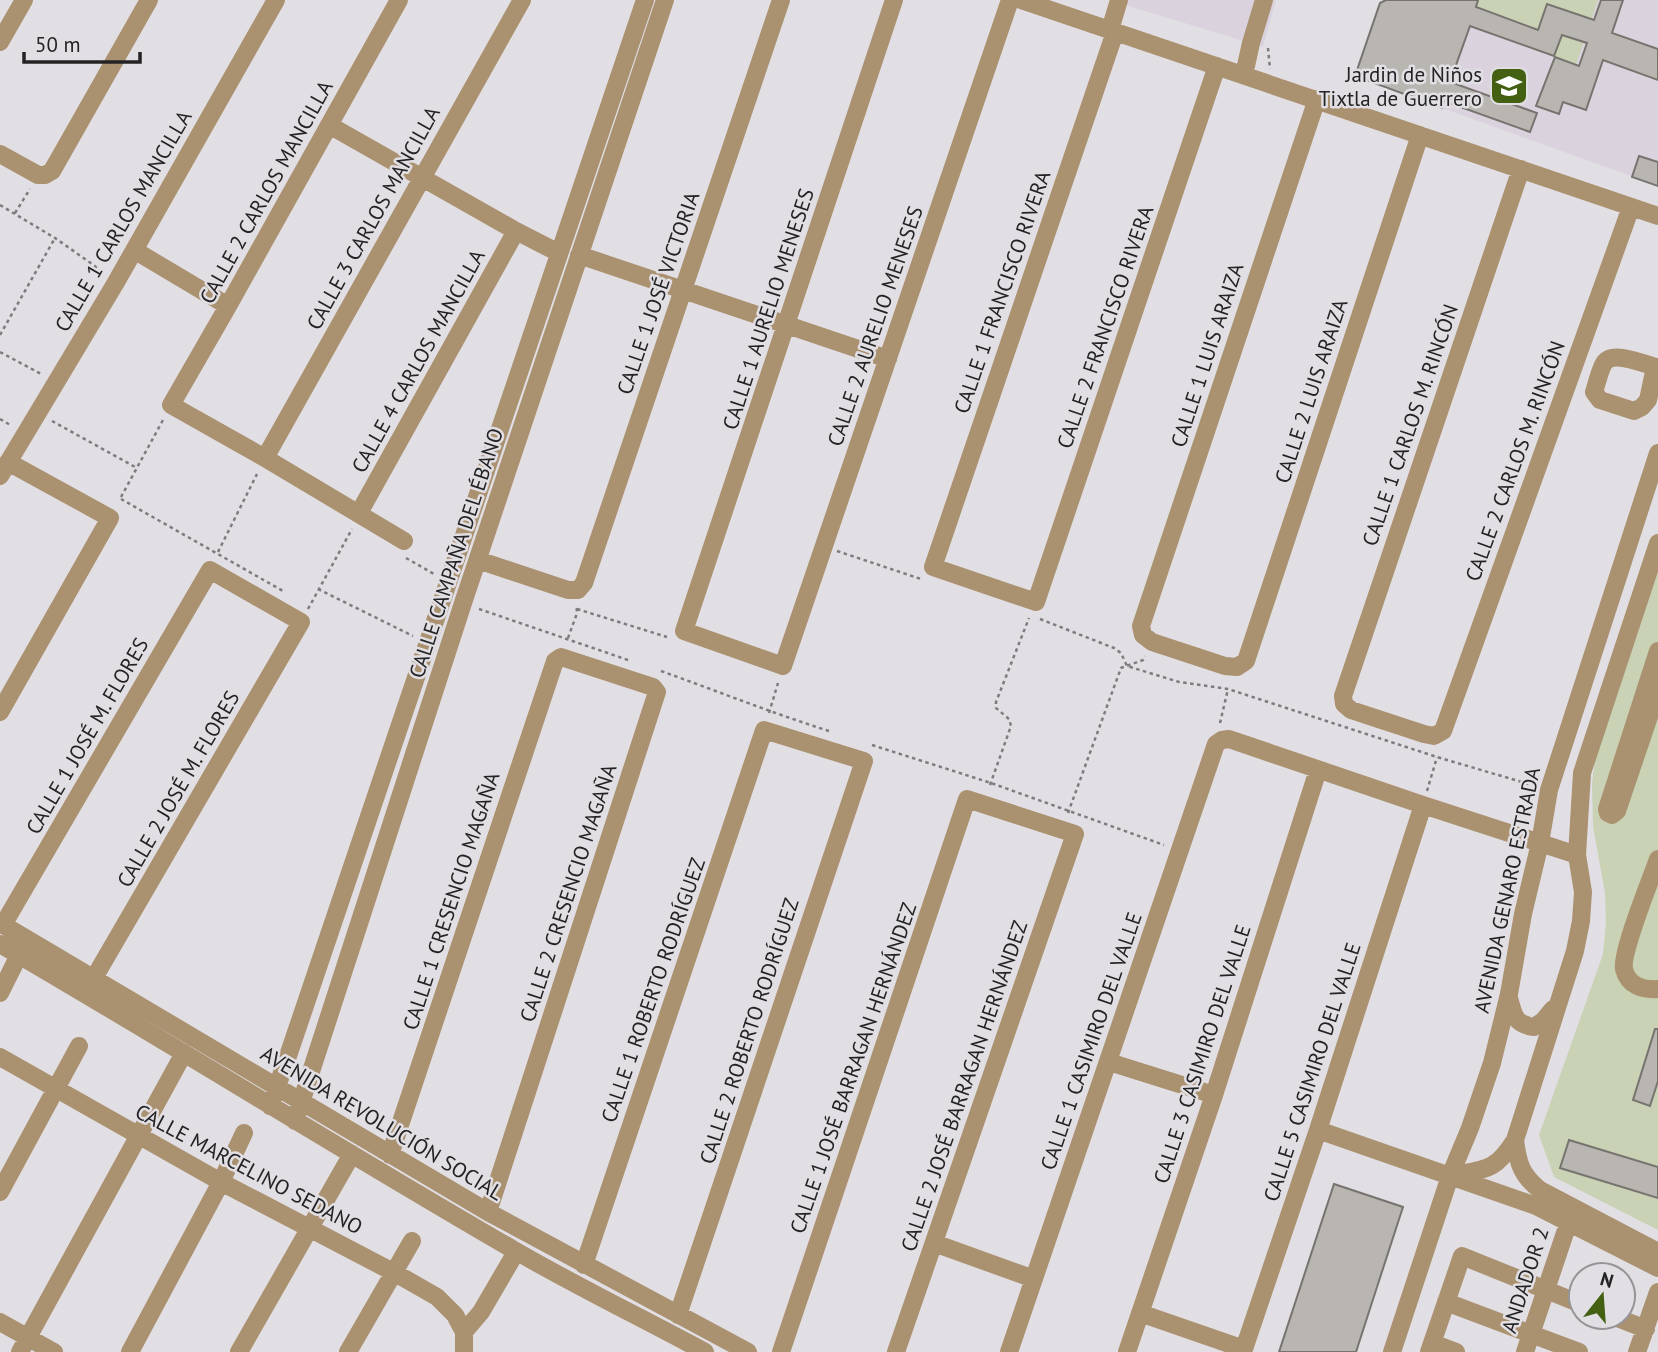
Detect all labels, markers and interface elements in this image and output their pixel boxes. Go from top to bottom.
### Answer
scale bar [24,21,140,65]
text: 50 m [35,31,81,58]
place label: Jardin de Niños Tixtla de Guerrero [1319,61,1482,112]
school or university icon: Jardin de Niños Tixtla de Guerrero [1488,65,1530,107]
street label: CALLE 2 CARLOS MANCILLA [193,75,339,308]
street label: CALLE 3 CARLOS MANCILLA [300,101,446,334]
street label: CALLE 1 CARLOS MANCILLA [48,105,198,337]
street label: CALLE 1 FRANCISCO RIVERA [948,166,1057,417]
street label: CALLE 1 AURELIO MENESES [716,185,820,433]
street label: CALLE 1 JOSÉ VICTORIA [611,187,706,398]
street label: CALLE 2 FRANCISCO RIVERA [1051,201,1160,452]
street label: CALLE 2 AURELIO MENESES [821,202,929,450]
street label: CALLE 4 CARLOS MANCILLA [345,244,491,477]
street label: CALLE 1 LUIS ARAIZA [1164,259,1250,450]
street label: CALLE 2 LUIS ARAIZA [1268,295,1354,486]
street label: CALLE 1 CARLOS M. RINCÓN [1356,301,1464,549]
street label: CALLE 2 CARLOS M. RINCÓN [1459,337,1571,585]
street label: CALLE CAMPAÑA DEL ÉBANO [403,425,509,681]
street label: CALLE 1 JOSÉ M. FLORES [20,633,154,839]
street label: CALLE 2 JOSÉ M. FLORES [111,686,245,892]
street label: CALLE 2 CRESENCIO MAGAÑA [514,760,623,1025]
street label: AVENIDA GENARO ESTRADA [1468,764,1546,1016]
street label: CALLE 1 CRESENCIO MAGAÑA [397,768,506,1033]
street label: CALLE 1 ROBERTO RODRÍGUEZ [595,854,711,1126]
street label: CALLE 2 ROBERTO RODRÍGUEZ [693,895,805,1167]
street label: CALLE 1 JOSÉ BARRAGAN HERNÁNDEZ [784,899,922,1237]
street label: CALLE 1 CASIMIRO DEL VALLE [1034,909,1148,1173]
street label: CALLE 2 JOSÉ BARRAGAN HERNÁNDEZ [895,917,1033,1255]
street label: CALLE 3 CASIMIRO DEL VALLE [1147,921,1257,1187]
street label: CALLE 5 CASIMIRO DEL VALLE [1257,939,1367,1205]
street label: AVENIDA REVOLUCIÓN SOCIAL [256,1040,508,1206]
street label: CALLE MARCELINO SEDANO [131,1098,367,1240]
street label: ANDADOR 2 [1495,1224,1555,1336]
north arrow [1567,1261,1637,1331]
text: N [1597,1266,1616,1293]

